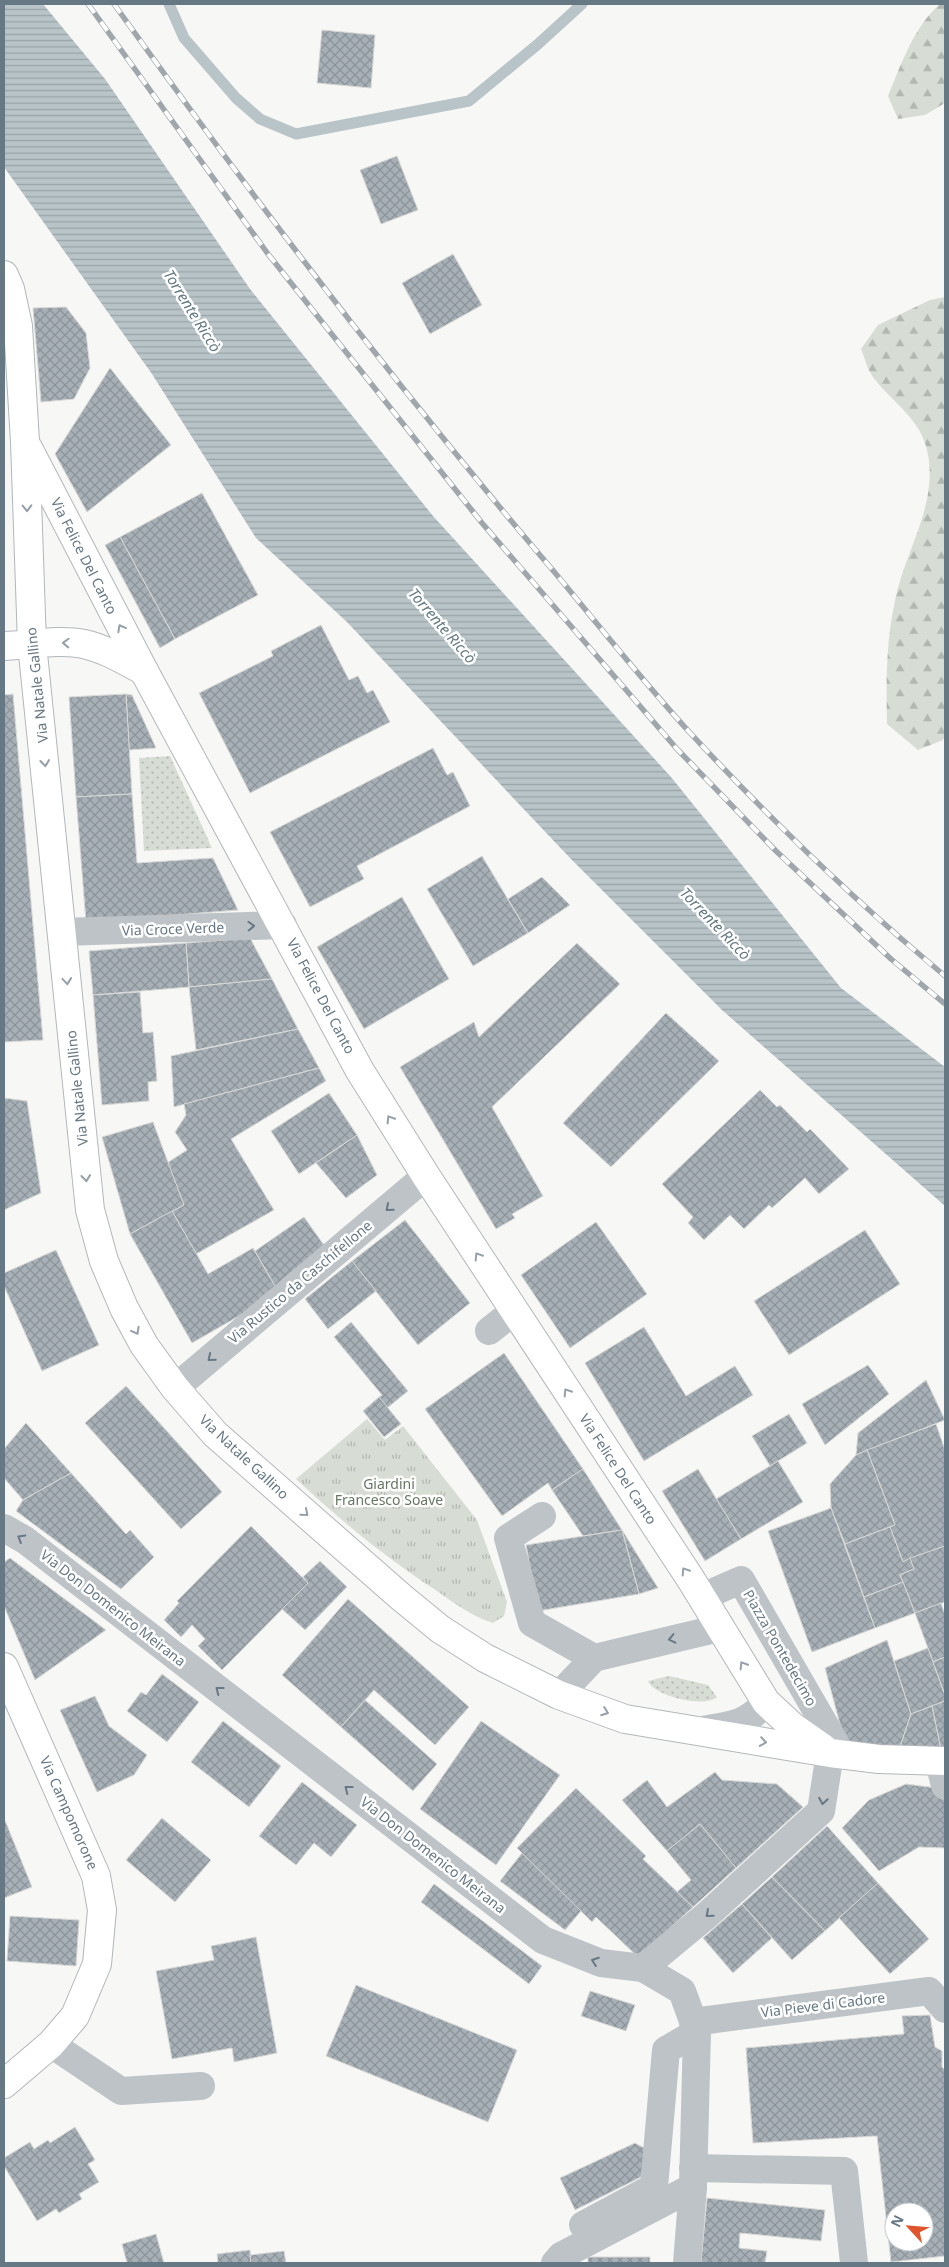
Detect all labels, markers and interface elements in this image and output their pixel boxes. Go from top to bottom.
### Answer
water label: Torrente Riccò [160,265,226,355]
street label: Via Felice Del Canto [47,494,122,617]
one-way arrow [22,504,32,512]
water label: Torrente Riccò [405,583,481,667]
one-way arrow [117,624,127,633]
street label: Via Natale Gallino [21,626,52,744]
one-way arrow [62,637,70,648]
one-way arrow [39,759,50,767]
water label: Torrente Riccò [676,883,755,964]
street label: Via Croce Verde [121,917,225,940]
one-way arrow [248,921,255,931]
street label: Via Felice Del Canto [283,935,360,1057]
one-way arrow [61,977,72,985]
street label: Via Natale Gallino [61,1029,92,1147]
one-way arrow [387,1115,397,1124]
one-way arrow [80,1174,91,1182]
one-way arrow [385,1202,394,1211]
street label: Via Rustico da Caschifellone [224,1216,376,1348]
one-way arrow [475,1252,484,1261]
one-way arrow [130,1325,140,1334]
one-way arrow [208,1352,217,1360]
one-way arrow [564,1388,573,1397]
street label: Via Natale Gallino [195,1410,293,1503]
street label: Via Felice Del Canto [575,1410,661,1528]
park label: Giardini Francesco Soave [335,1474,443,1509]
one-way arrow [300,1507,309,1516]
one-way arrow [17,1535,26,1545]
street label: Via Don Domenico Meirana [37,1545,190,1670]
one-way arrow [682,1568,691,1577]
street label: Piazza Pontedecimo [739,1586,822,1709]
one-way arrow [668,1633,677,1644]
one-way arrow [740,1661,749,1671]
one-way arrow [216,1687,225,1696]
one-way arrow [600,1706,609,1716]
one-way arrow [759,1736,768,1746]
street label: Via Campomorone [36,1753,103,1873]
one-way arrow [345,1787,354,1795]
street label: Via Don Domenico Meirana [357,1792,510,1917]
one-way arrow [818,1797,828,1805]
one-way arrow [705,1908,714,1917]
one-way arrow [591,1957,600,1967]
street label: Via Pieve di Cadore [760,1987,886,2022]
north arrow [884,2202,934,2252]
text: N [886,2212,908,2230]

